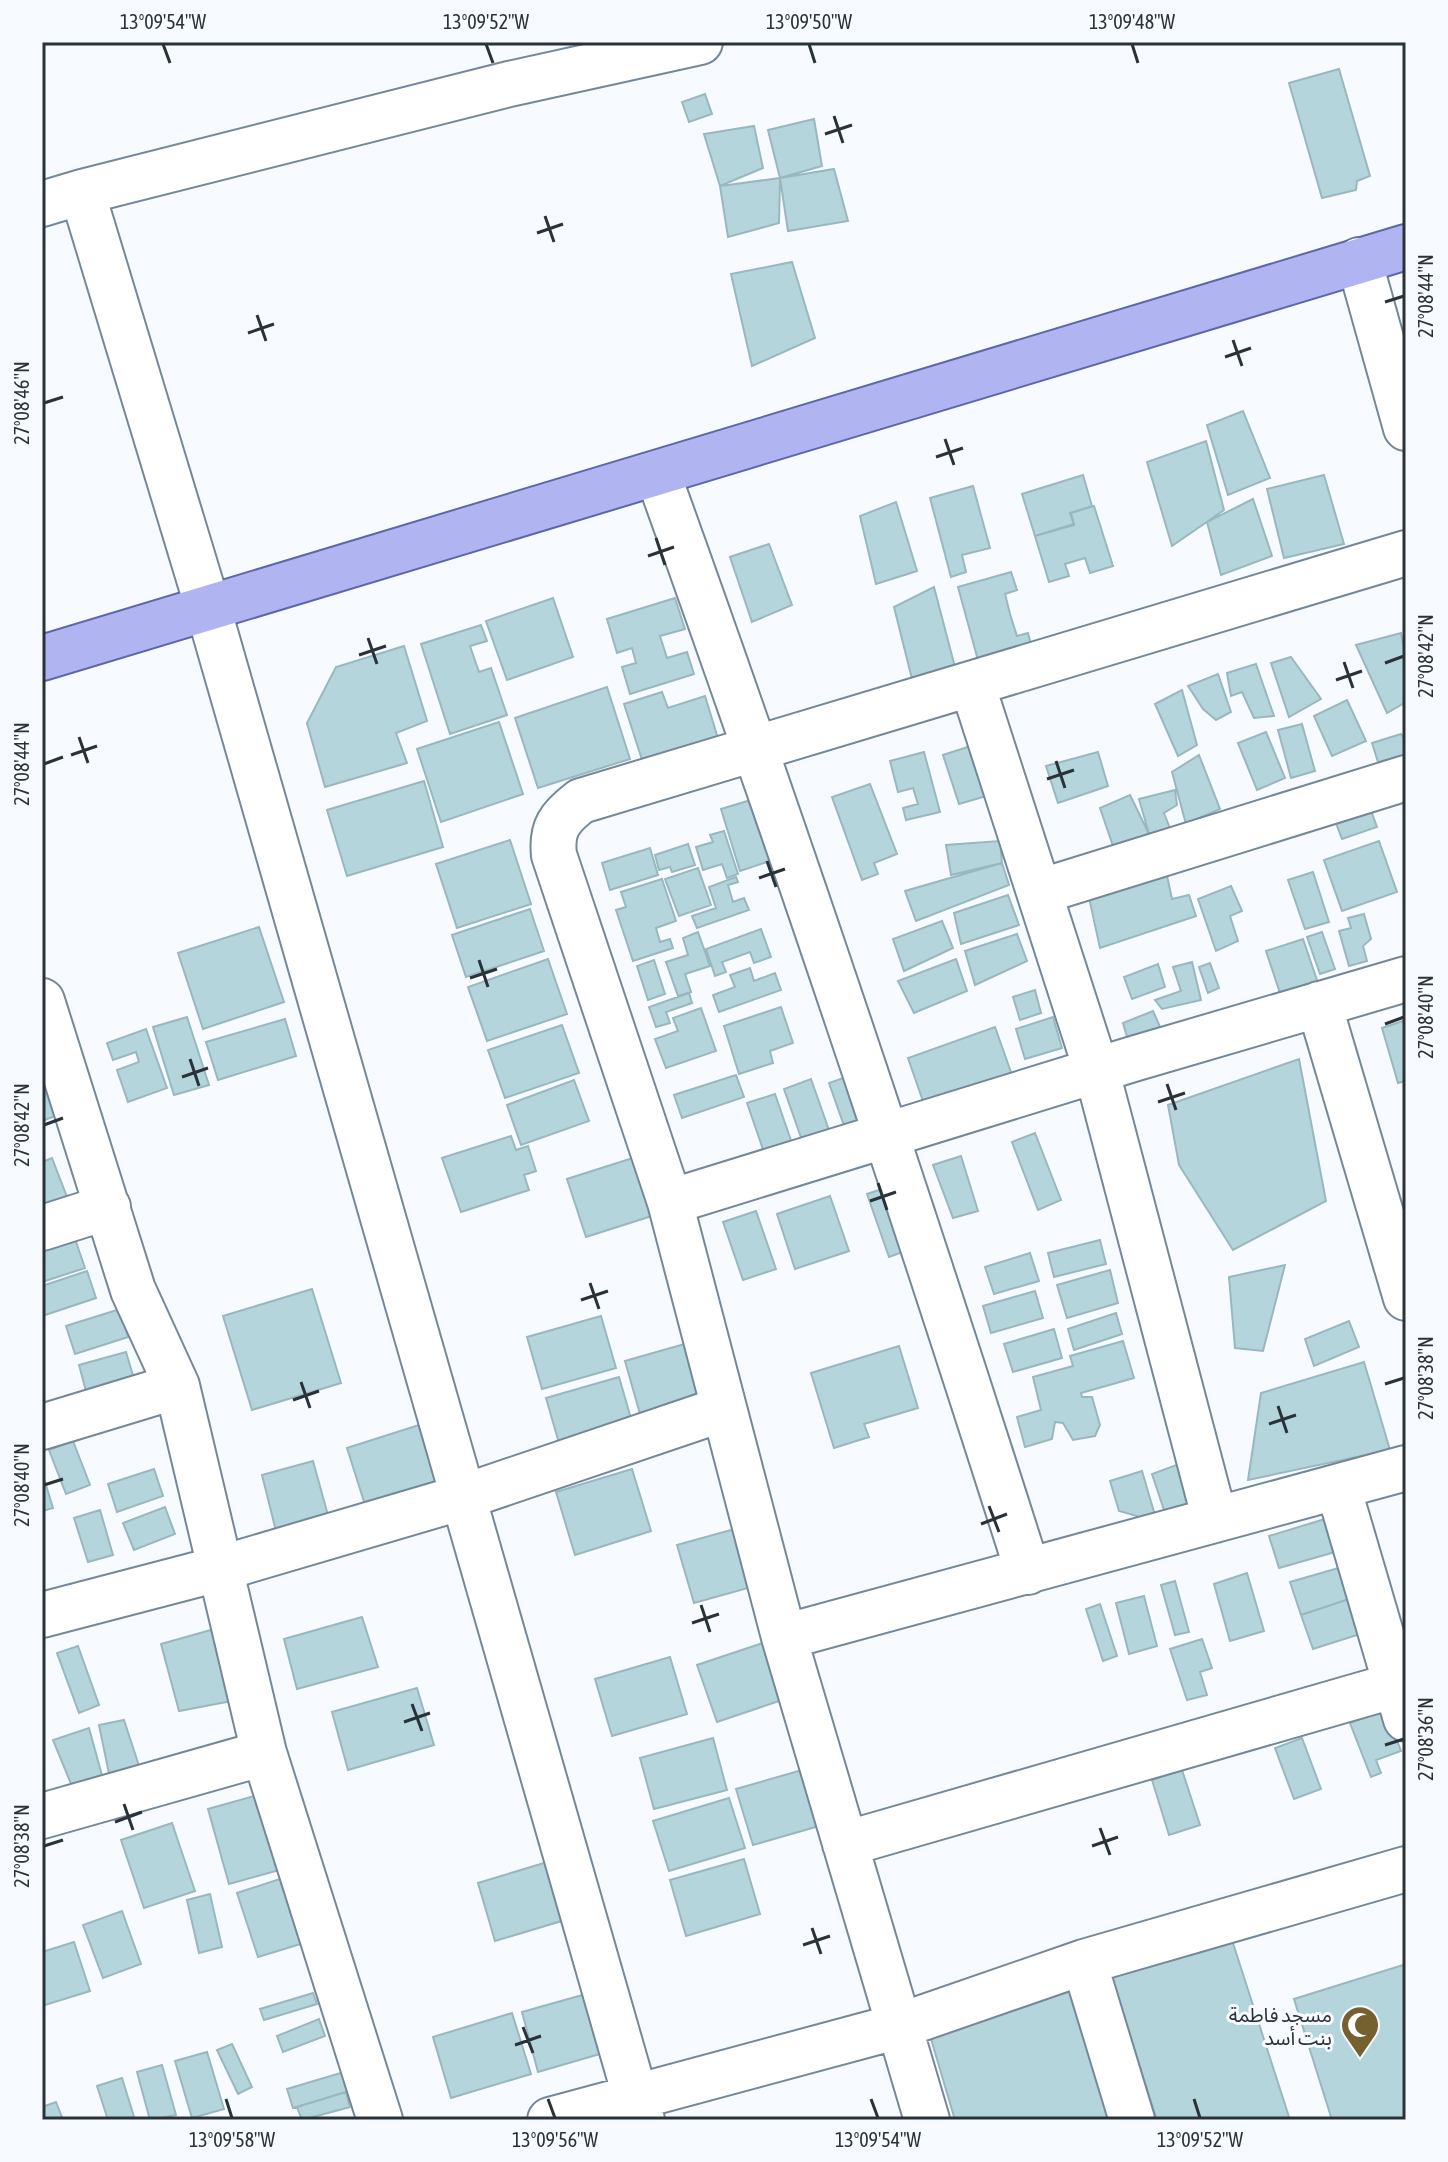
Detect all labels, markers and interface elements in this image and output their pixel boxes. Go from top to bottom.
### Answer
text: 13°09'54"W [120,10,207,33]
text: 13°09'52"W [443,10,530,33]
text: 13°09'50"W [766,10,853,33]
text: 13°09'48"W [1089,10,1176,33]
text: 27°08'44"N [1414,254,1437,338]
text: 27°08'46"N [10,361,33,445]
text: 27°08'42"N [1414,614,1437,698]
text: 27°08'44"N [10,722,33,806]
text: 27°08'40"N [1414,975,1437,1059]
text: 27°08'42"N [10,1083,33,1167]
text: 27°08'38"N [1414,1336,1437,1420]
text: 27°08'40"N [10,1443,33,1527]
text: 27°08'36"N [1414,1697,1437,1781]
text: 27°08'38"N [10,1804,33,1888]
place label: مسجد فاطمة بنت أسد [1229,2003,1332,2049]
mosque icon: مسجد فاطمة بنت أسد [1339,2004,1381,2059]
text: 13°09'58"W [189,2128,276,2151]
text: 13°09'56"W [512,2128,599,2151]
text: 13°09'54"W [835,2128,922,2151]
text: 13°09'52"W [1157,2128,1244,2151]

